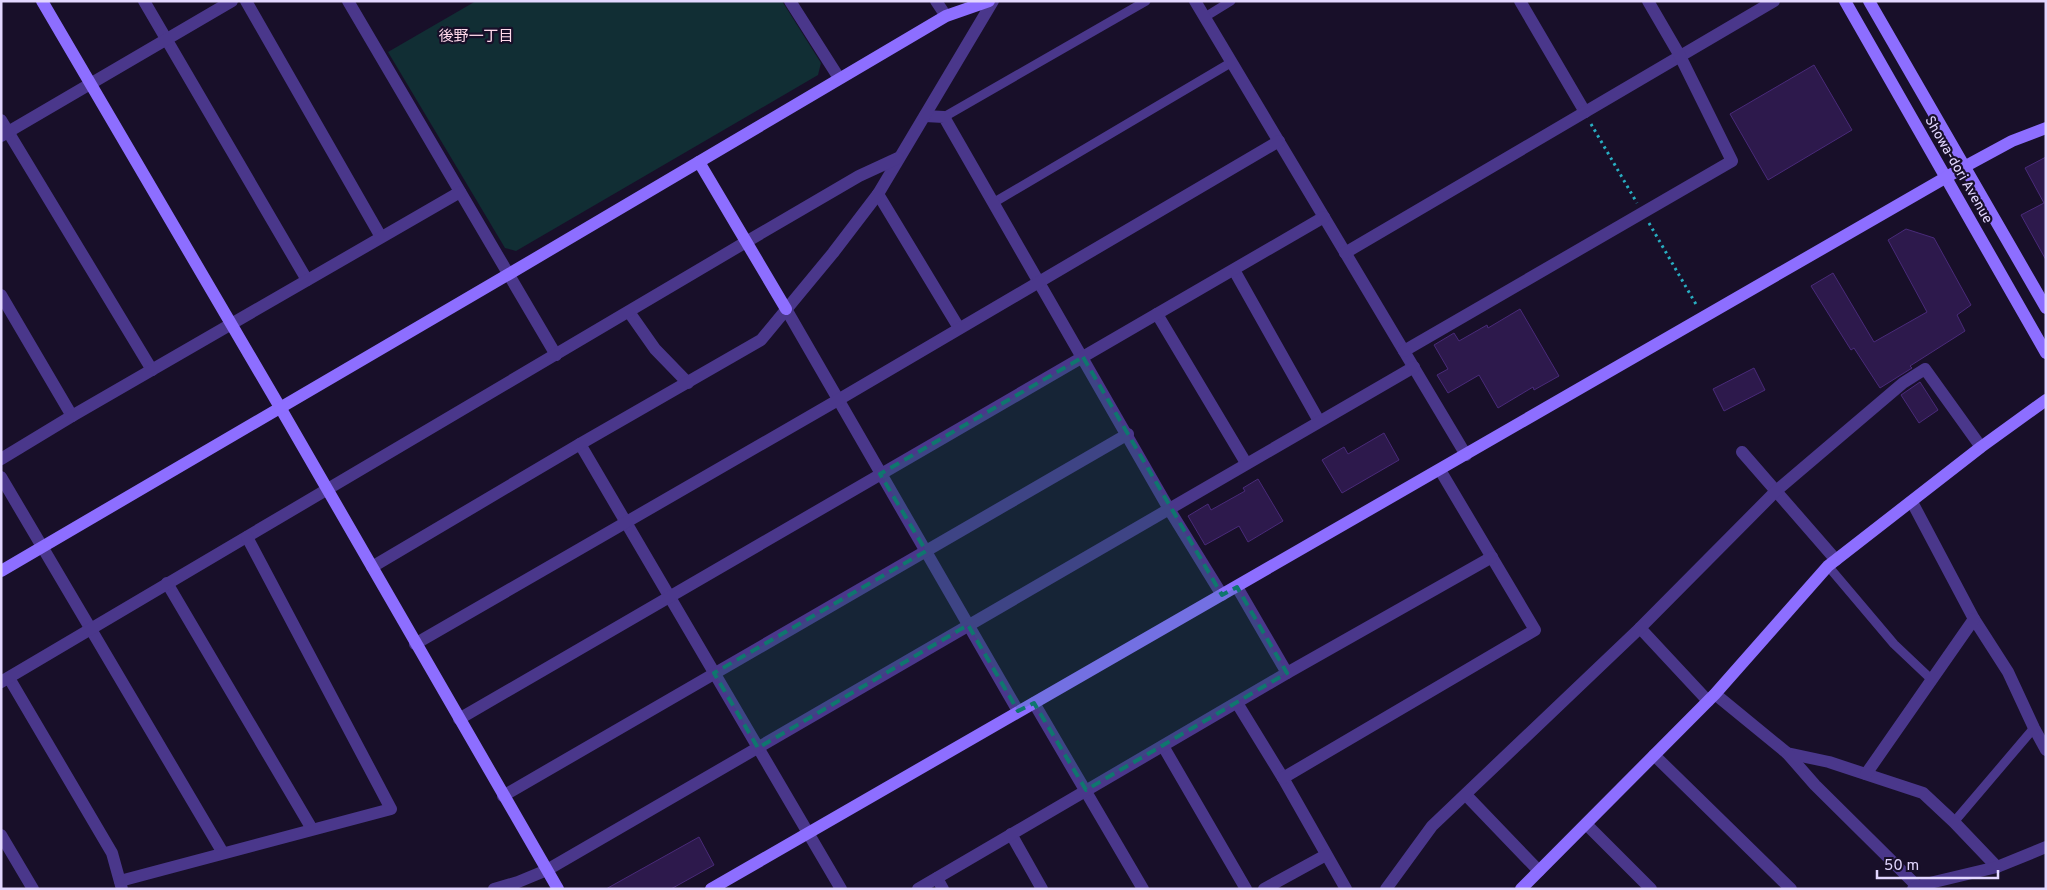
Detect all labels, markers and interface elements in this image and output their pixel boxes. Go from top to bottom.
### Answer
district label: 後野一丁目 [438,28,514,47]
street label: Showa-dori Avenue [1920,113,1996,227]
scale bar [1877,848,1998,880]
text: 50 m [1884,857,1919,876]

